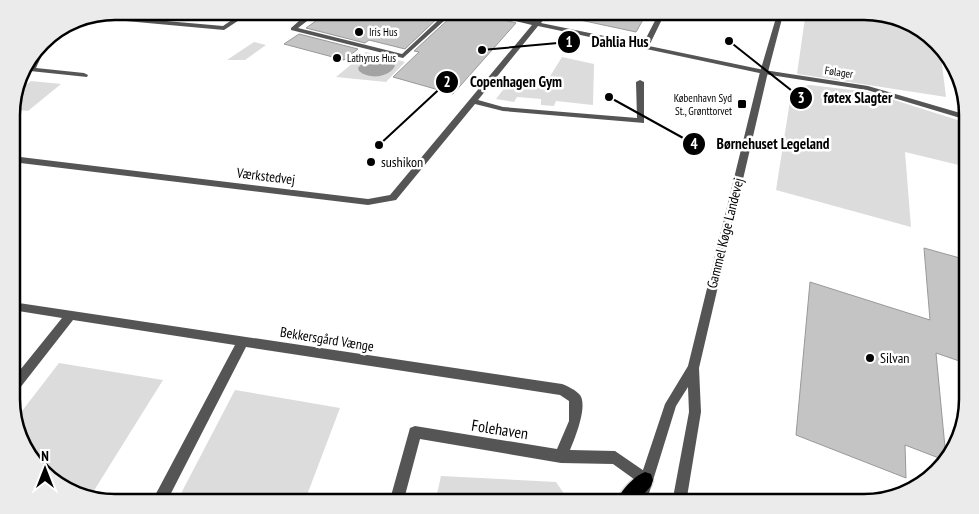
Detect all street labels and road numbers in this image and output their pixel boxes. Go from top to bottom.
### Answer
street label: Følager [824,63,854,81]
street label: Værkstedvej [235,163,296,189]
street label: Gammel Køge Landevej [703,176,747,290]
street label: Bekkersgård Vænge [279,323,375,355]
street label: Folehaven [470,415,530,443]

